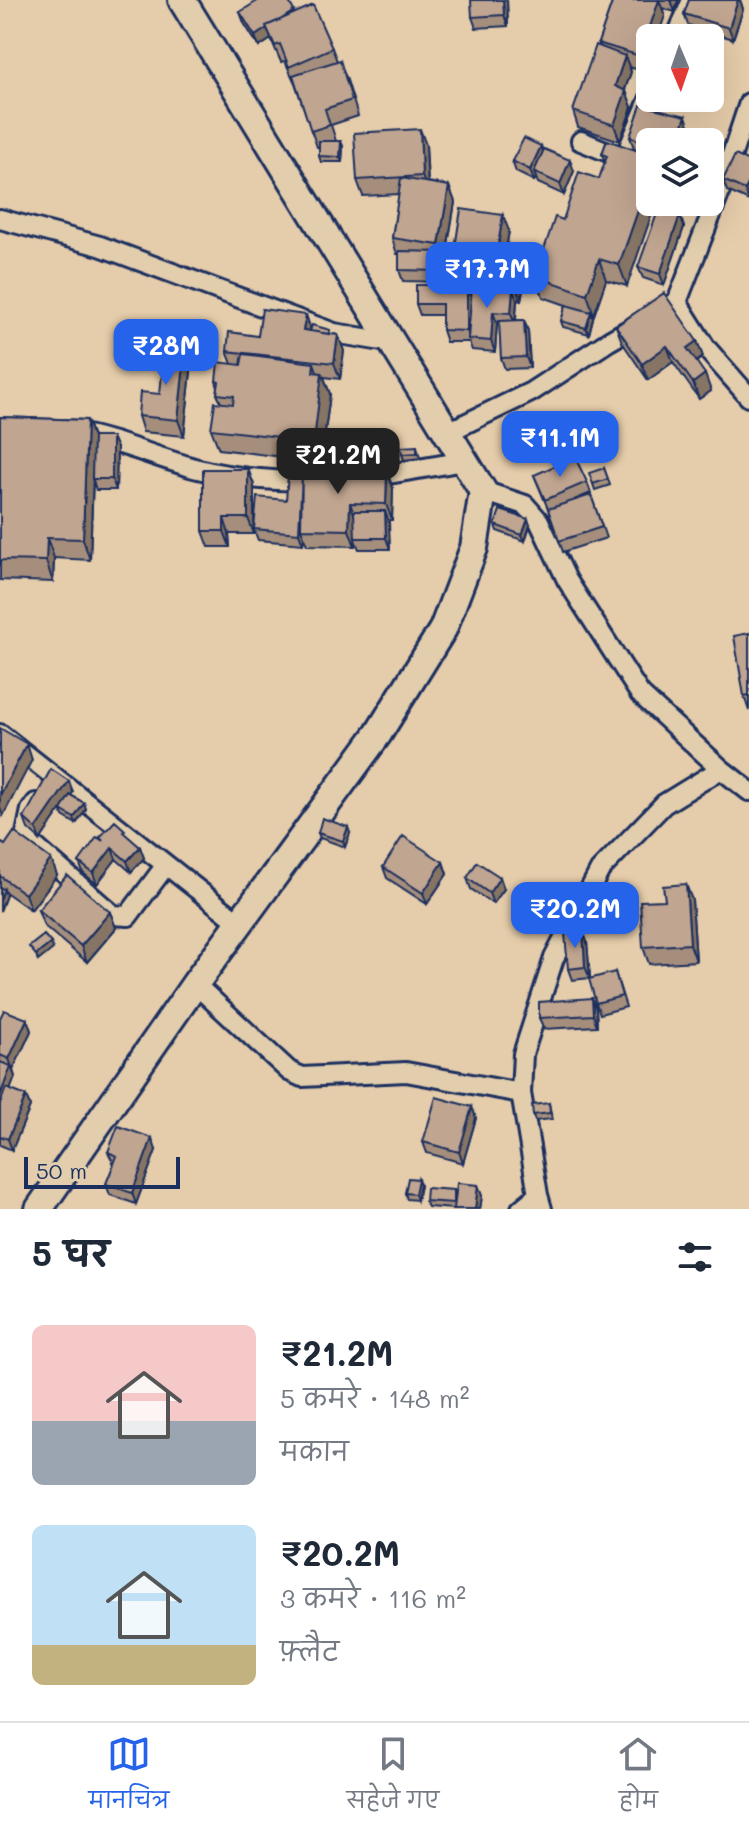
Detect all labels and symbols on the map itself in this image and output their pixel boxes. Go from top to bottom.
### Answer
north arrow [636,24,724,112]
pin: ₹17.7M [422,242,552,310]
pin: ₹28M [119,319,213,387]
pin: ₹11.1M [495,411,625,479]
pin: ₹21.2M [273,428,403,496]
pin: ₹20.2M [510,882,640,950]
scale bar [24,1153,180,1189]

